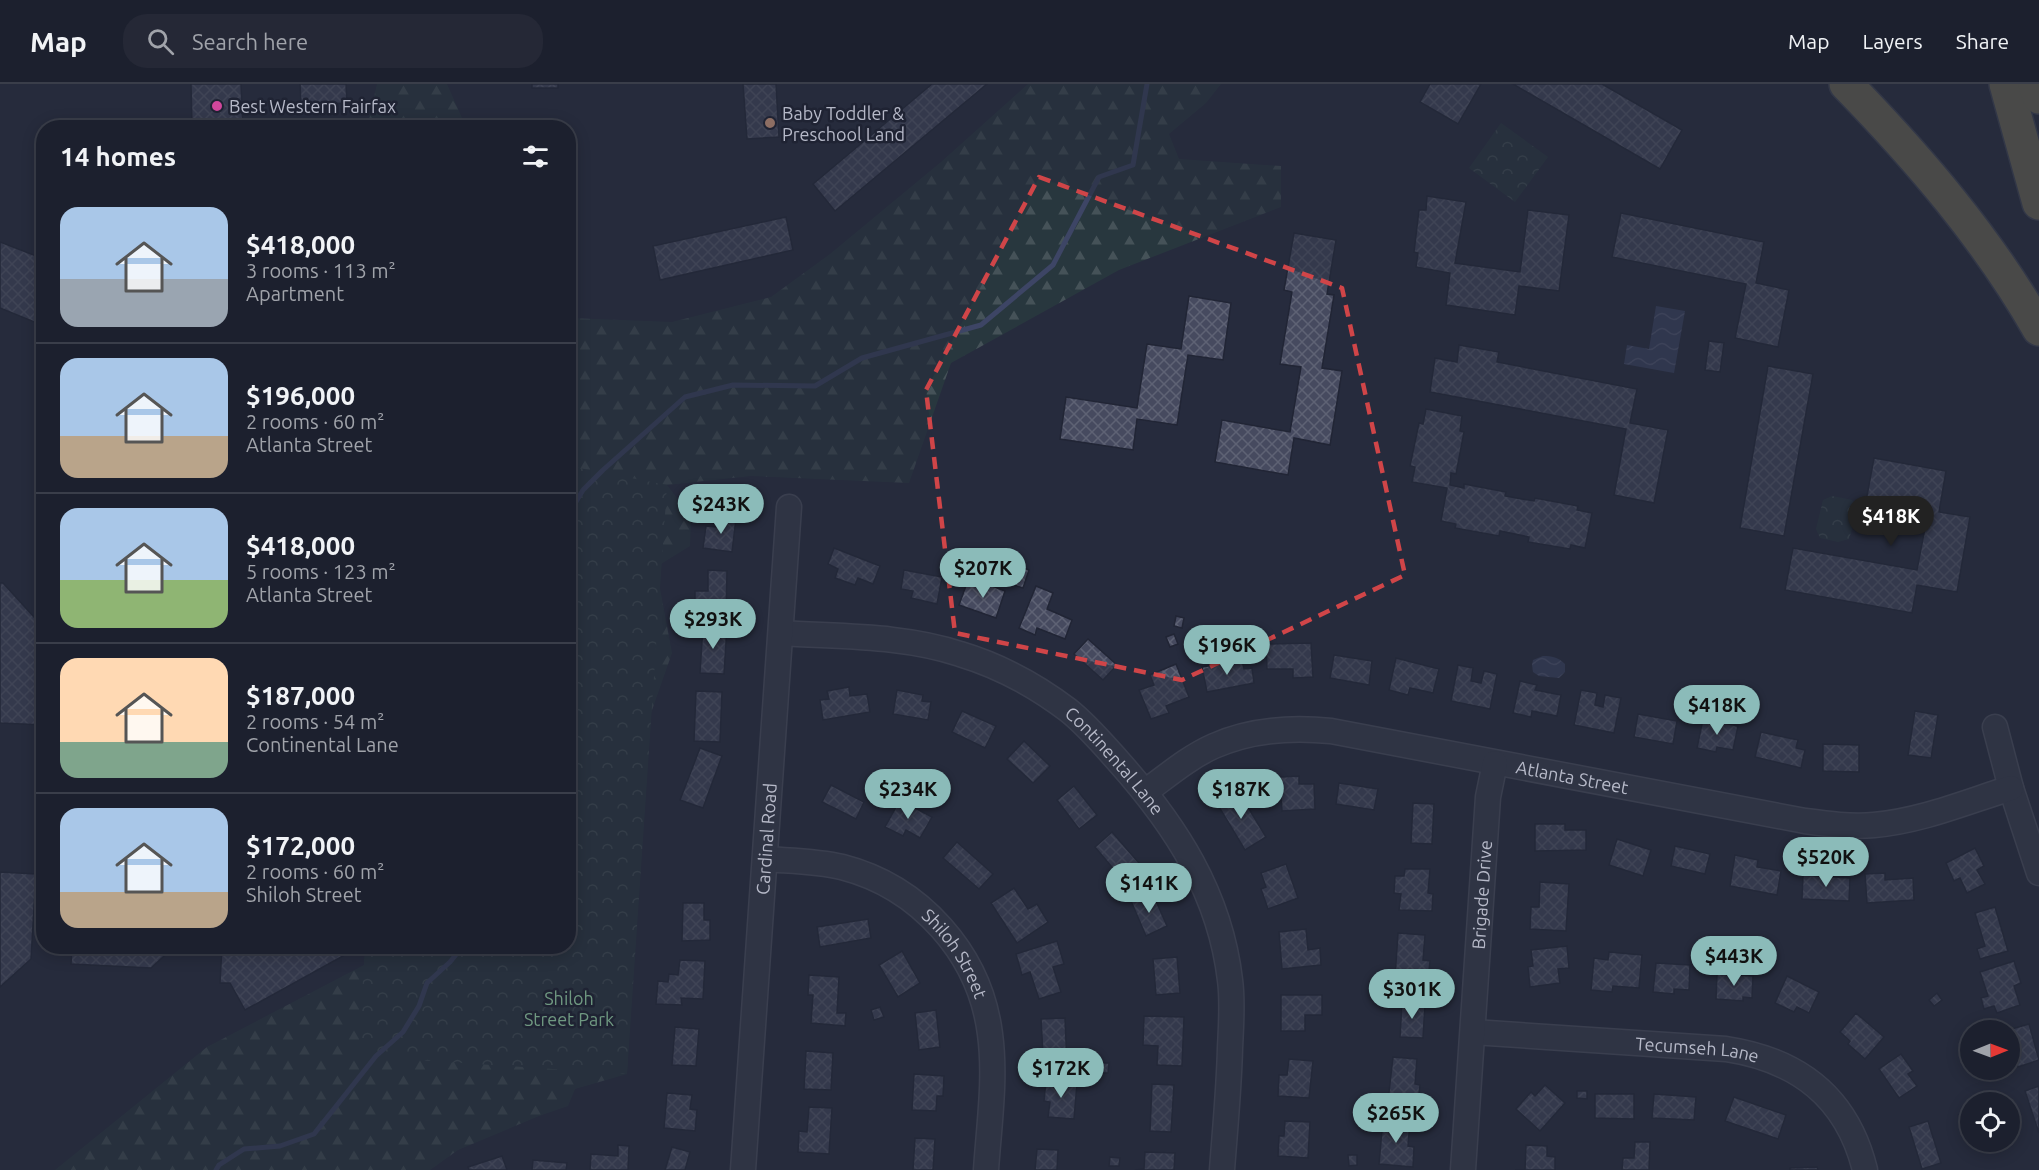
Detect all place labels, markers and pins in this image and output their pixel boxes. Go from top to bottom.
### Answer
place label: Best Western Fairfax [229,96,396,116]
marker: Best Western Fairfax [210,99,224,113]
place label: Baby Toddler & Preschool Land [782,103,905,144]
marker: Baby Toddler & Preschool Land [763,116,777,130]
pin: $243K [679,484,763,535]
pin: $418K [1849,496,1933,547]
pin: $207K [941,548,1025,599]
pin: $293K [671,599,755,650]
pin: $196K [1185,625,1269,676]
pin: $418K [1675,685,1759,736]
pin: $234K [866,769,950,820]
pin: $187K [1199,769,1283,820]
pin: $520K [1784,837,1868,888]
pin: $141K [1107,863,1191,914]
pin: $443K [1692,936,1776,987]
pin: $301K [1370,969,1454,1020]
pin: $172K [1019,1048,1103,1099]
pin: $265K [1354,1093,1438,1144]

